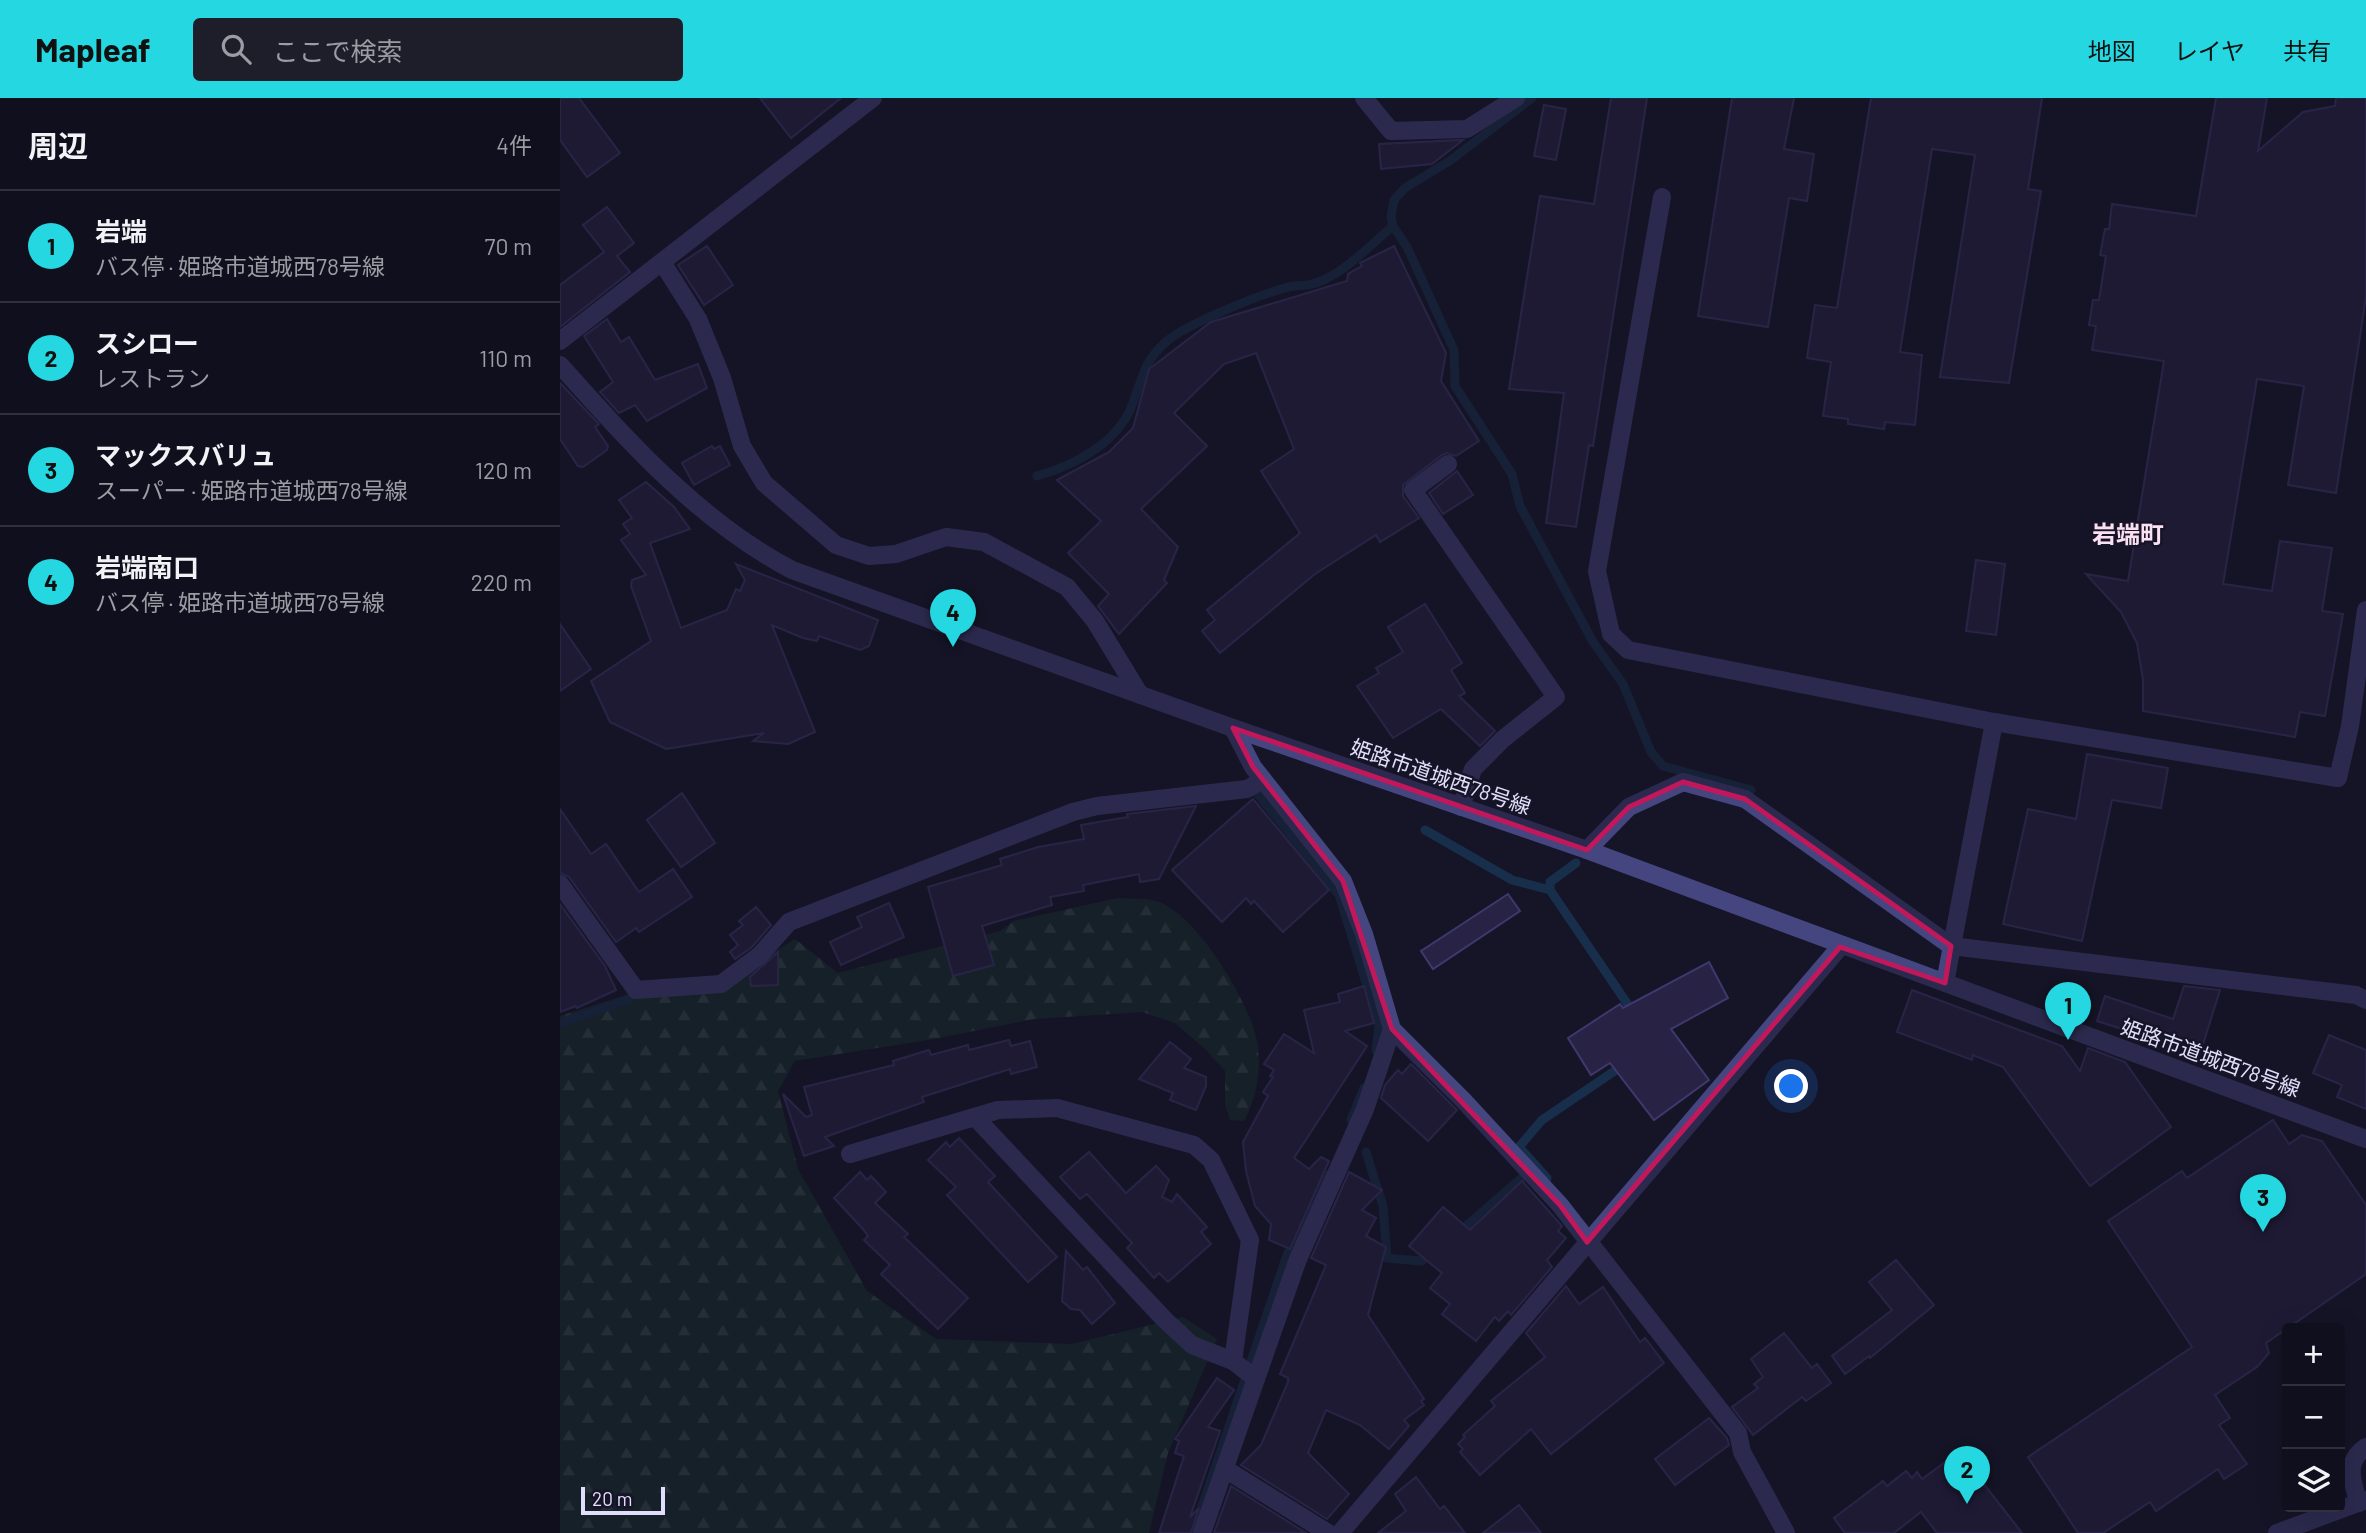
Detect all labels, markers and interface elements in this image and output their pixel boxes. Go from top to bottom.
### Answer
search box [193,18,683,81]
text: Mapleaf [35,29,151,69]
icon: search [217,30,255,68]
text: ここで検索 [273,35,403,66]
text: 地図 [2088,36,2136,65]
text: レイヤ [2174,36,2245,65]
text: 共有 [2283,36,2331,65]
text: 周辺 [28,127,88,163]
text: 4件 [496,131,532,159]
text: 岩端 [95,215,147,246]
text: 1 [47,232,55,260]
text: 70 m [485,232,532,260]
text: バス停 · 姫路市道城西78号線 [95,252,385,280]
text: スシロー [95,327,199,358]
text: 2 [45,344,57,372]
text: 110 m [479,344,532,372]
text: レストラン [95,364,210,392]
text: マックスバリュ [95,439,276,470]
text: 3 [45,456,57,484]
text: 120 m [475,456,532,484]
text: スーパー · 姫路市道城西78号線 [95,476,408,504]
district label: 岩端町 [2092,519,2164,548]
text: 岩端南口 [95,551,199,582]
text: 4 [44,568,58,596]
text: 220 m [471,568,532,596]
text: バス停 · 姫路市道城西78号線 [95,588,385,616]
pin: 4 [930,589,976,647]
street label: 姫路市道城西78号線 [1348,733,1534,819]
pin: 1 [2045,982,2091,1040]
street label: 姫路市道城西78号線 [2118,1013,2304,1101]
your location [1774,1069,1808,1103]
pin: 3 [2240,1174,2286,1232]
map controls [2282,1323,2345,1512]
button: + [2282,1323,2345,1386]
button: − [2282,1386,2345,1449]
pin: 2 [1944,1446,1990,1504]
button: layers [2282,1449,2345,1512]
scale bar [581,1484,665,1516]
text: 20 m [592,1487,632,1510]

